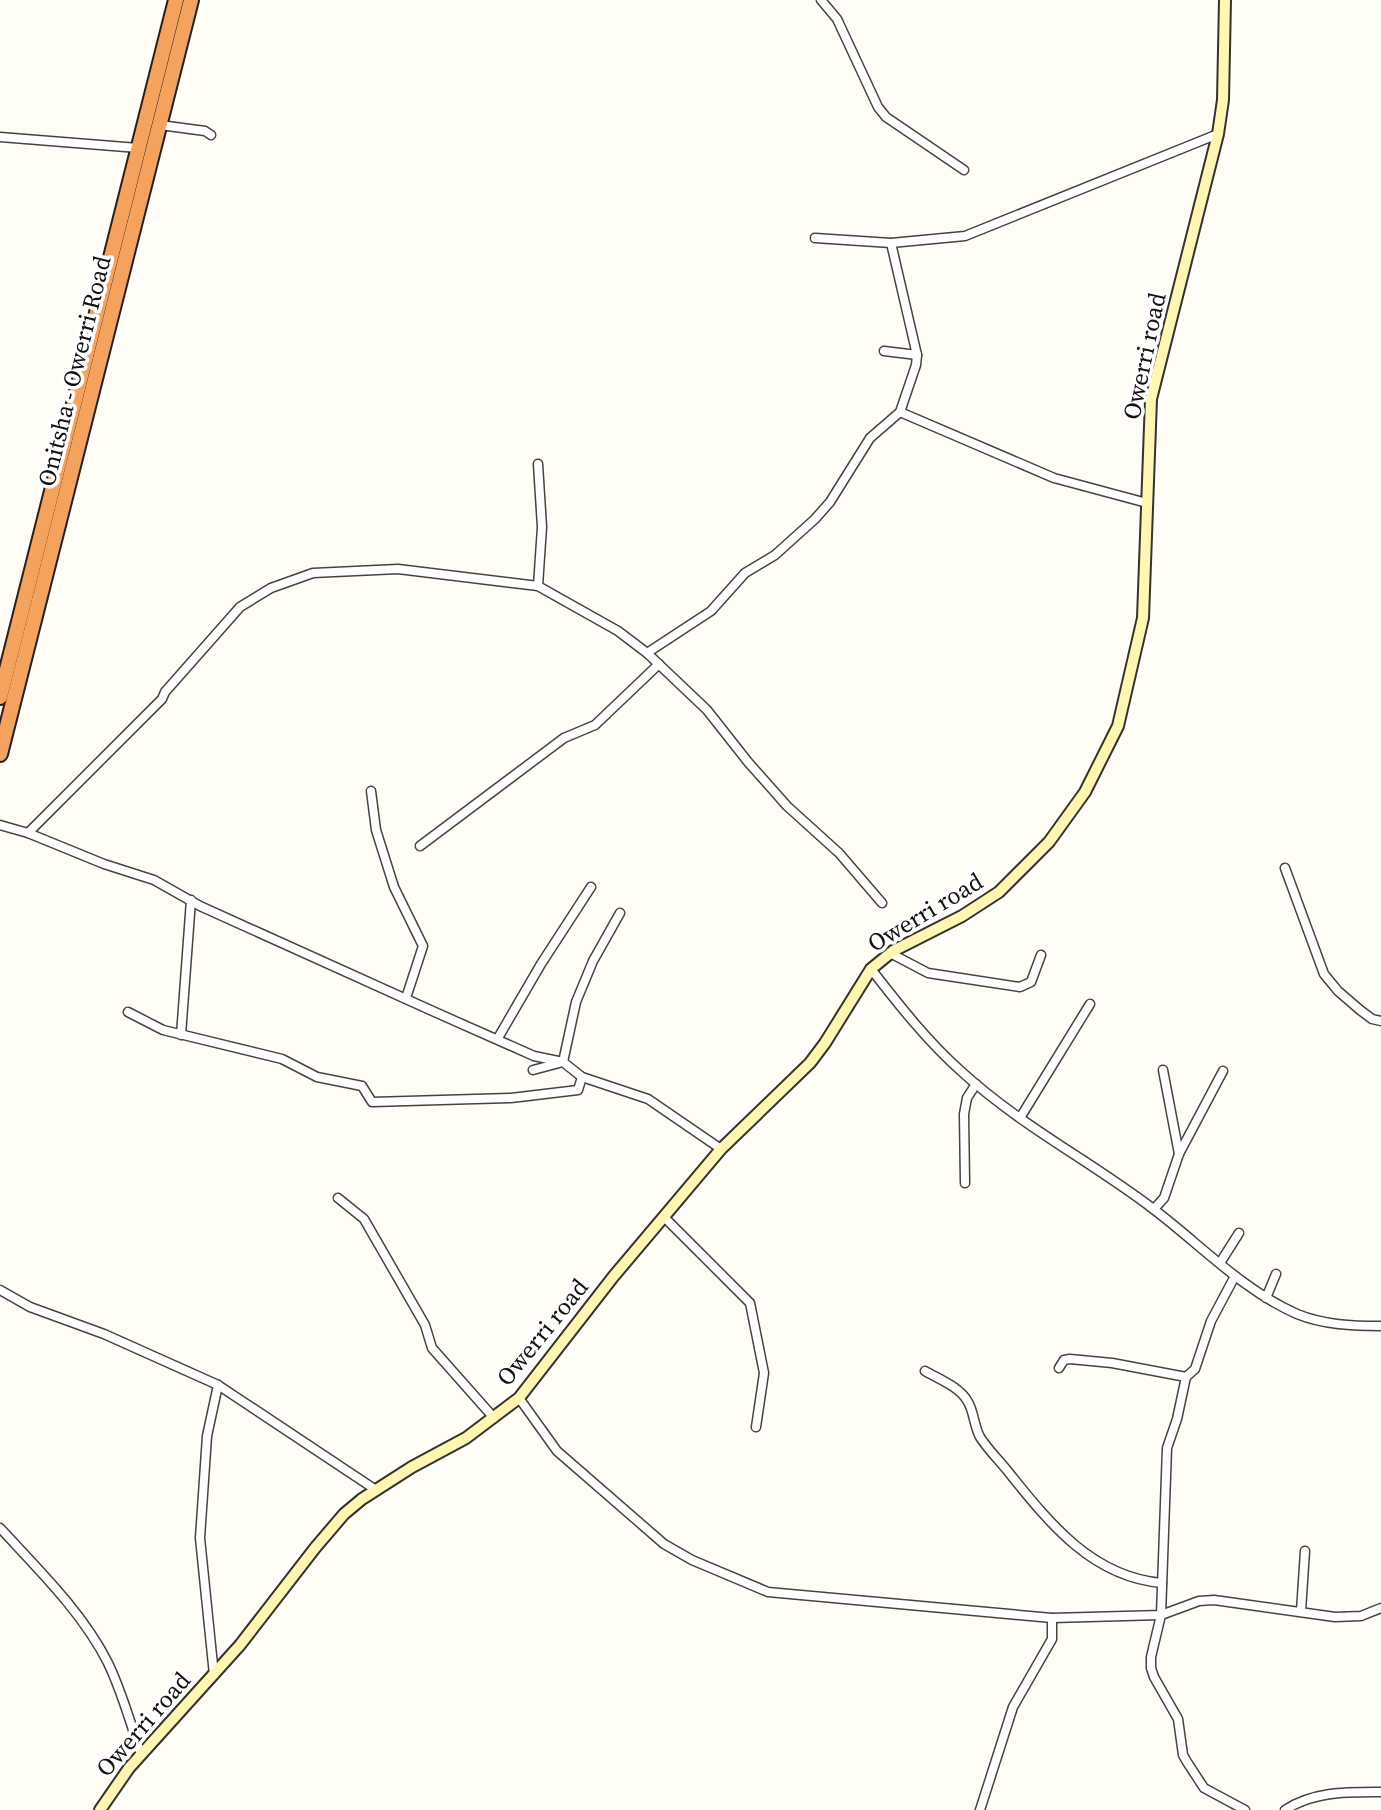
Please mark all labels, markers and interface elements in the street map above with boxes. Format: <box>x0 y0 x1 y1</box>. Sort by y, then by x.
street label: Onitsha - Owerri Road <box>29 252 119 490</box>
street label: Owerri road <box>1114 289 1174 423</box>
street label: Owerri road <box>861 864 989 959</box>
street label: Owerri road <box>489 1271 596 1393</box>
street label: Owerri road <box>88 1664 198 1784</box>

